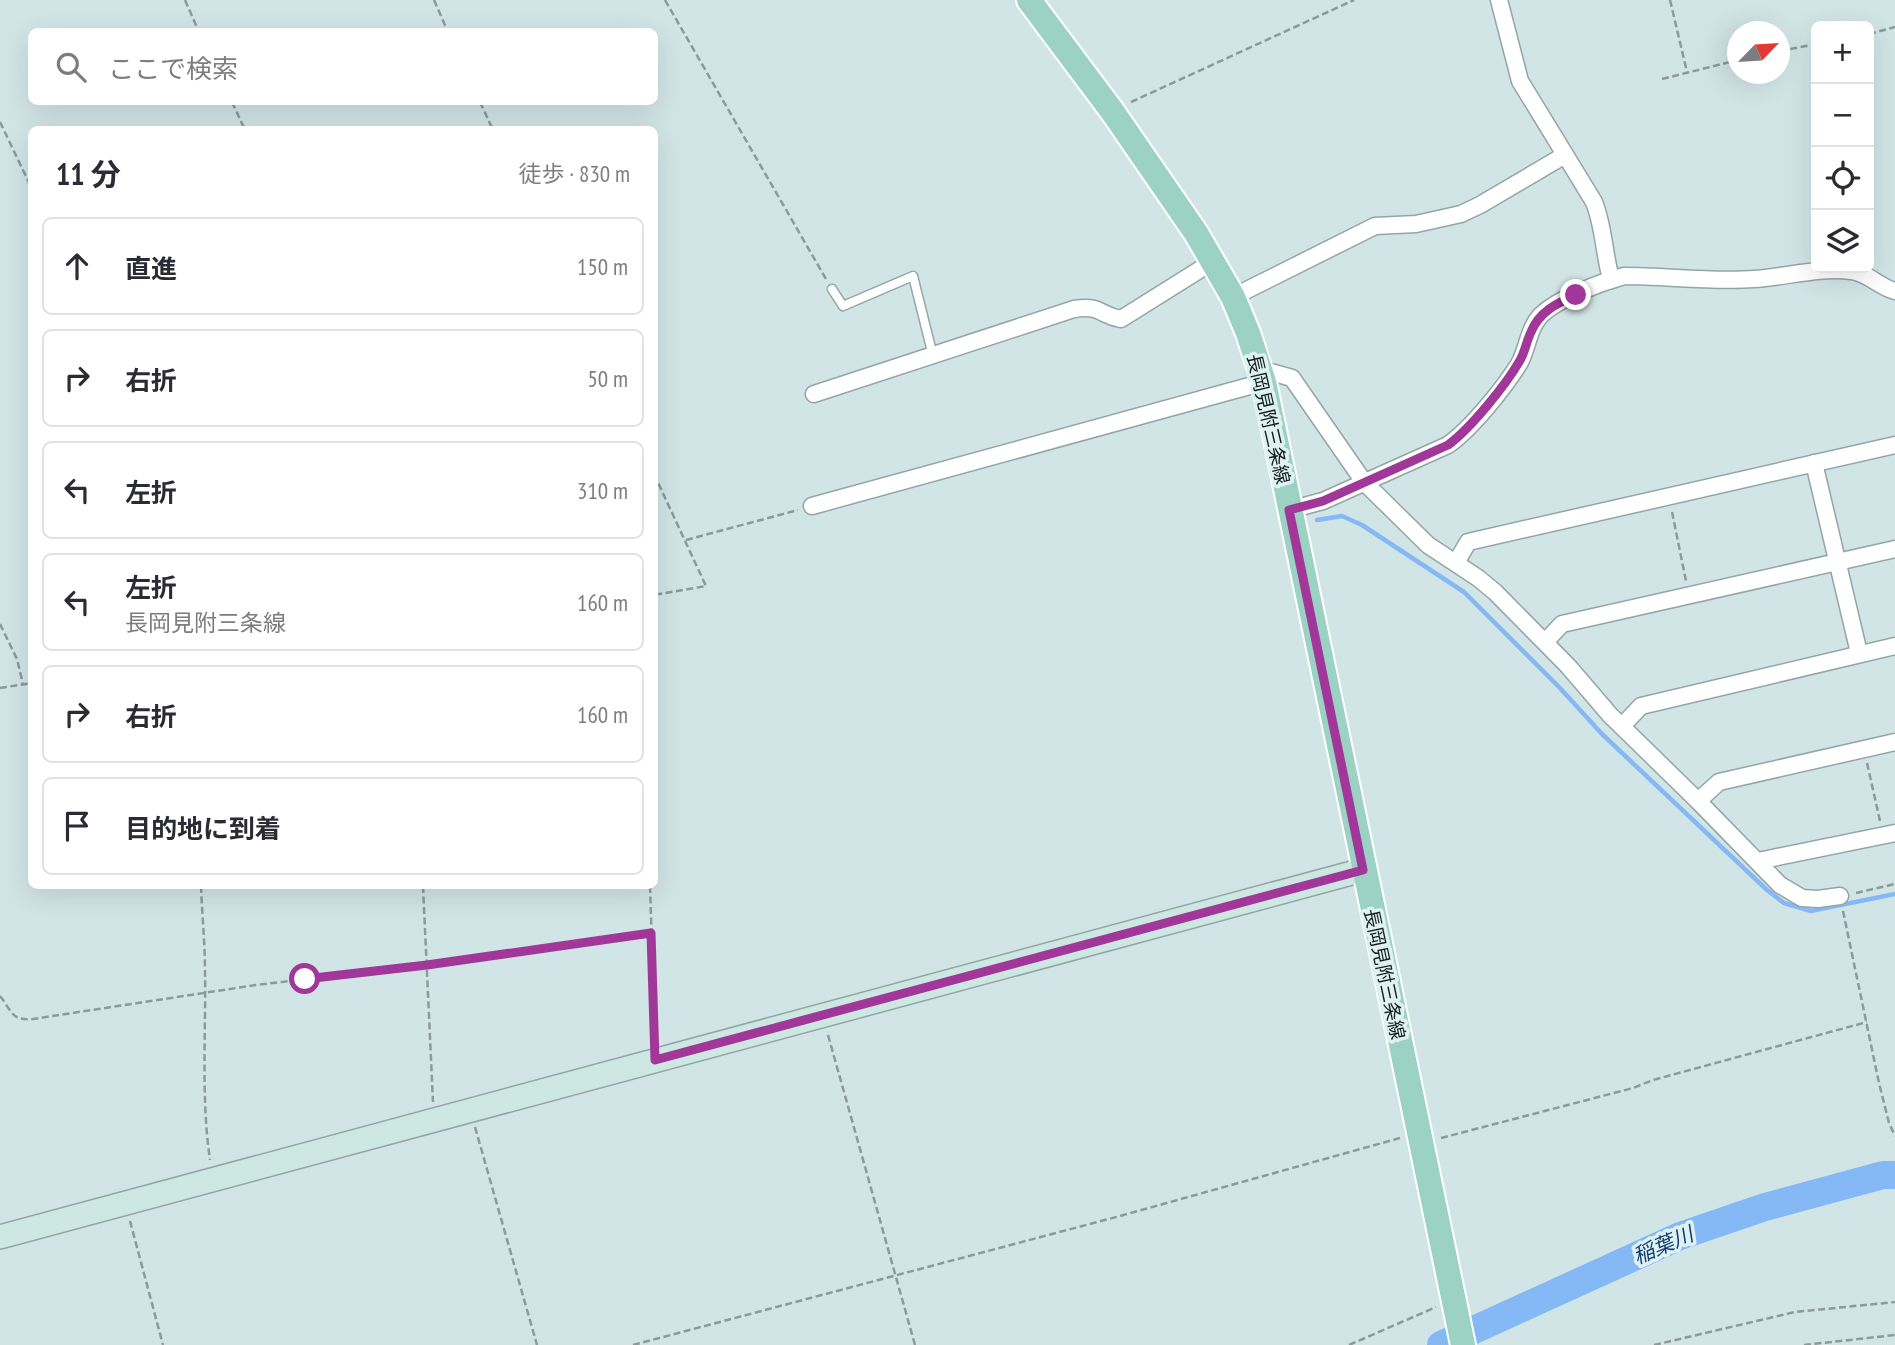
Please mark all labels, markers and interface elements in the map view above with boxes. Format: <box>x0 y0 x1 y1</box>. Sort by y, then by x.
north arrow <box>1727 21 1790 84</box>
map controls <box>1811 21 1874 273</box>
button: + <box>1811 21 1874 84</box>
search box <box>28 28 658 105</box>
icon: search <box>52 48 90 86</box>
text: ここで検索 <box>108 52 238 85</box>
button: − <box>1811 84 1874 147</box>
button: locate <box>1811 147 1874 210</box>
text: 11 分 <box>56 154 121 193</box>
text: 徒歩 · 830 m <box>518 159 630 188</box>
button: layers <box>1811 210 1874 273</box>
icon: ahead <box>58 247 96 285</box>
text: 直進 <box>125 252 177 285</box>
text: 150 m <box>577 252 628 281</box>
route end <box>1560 279 1591 310</box>
street label: 長岡見附三条線 <box>1242 351 1296 487</box>
icon: right <box>58 359 96 397</box>
text: 右折 <box>125 364 177 397</box>
text: 50 m <box>587 364 628 393</box>
icon: left <box>58 471 96 509</box>
text: 左折 <box>125 476 177 509</box>
text: 310 m <box>577 476 628 505</box>
text: 左折 <box>125 571 177 604</box>
icon: left <box>58 583 96 621</box>
text: 160 m <box>577 588 628 617</box>
text: 長岡見附三条線 <box>125 608 286 637</box>
icon: right <box>58 695 96 733</box>
text: 右折 <box>125 700 177 733</box>
text: 160 m <box>577 700 628 729</box>
icon: arrive <box>58 807 96 845</box>
text: 目的地に到着 <box>125 812 281 845</box>
street label: 長岡見附三条線 <box>1359 906 1411 1042</box>
route start <box>289 963 320 994</box>
water label: 稲葉川 <box>1629 1219 1699 1270</box>

